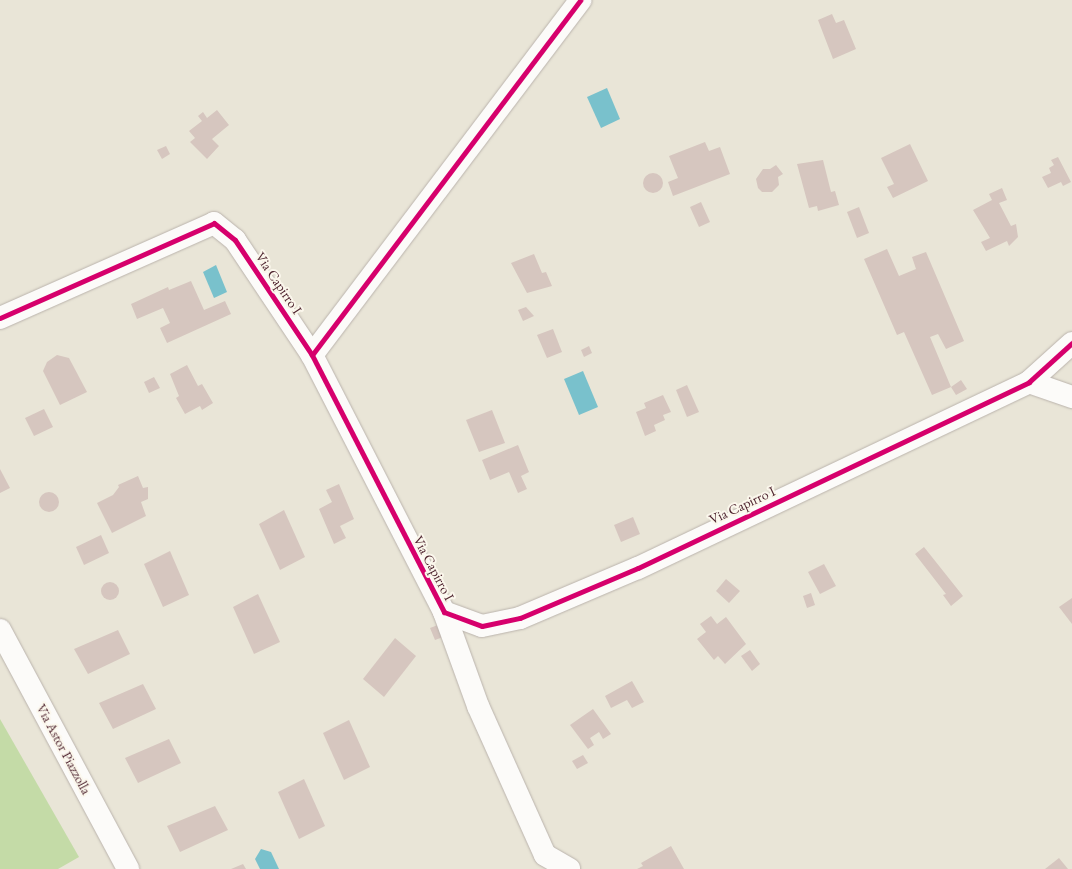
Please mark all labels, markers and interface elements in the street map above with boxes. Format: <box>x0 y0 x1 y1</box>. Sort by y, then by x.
street label: Via Capirro I <box>252 249 306 317</box>
street label: Via Capirro I <box>706 482 778 528</box>
street label: Via Capirro I <box>410 533 458 603</box>
street label: Via Astor Piazzolla <box>33 701 95 797</box>

